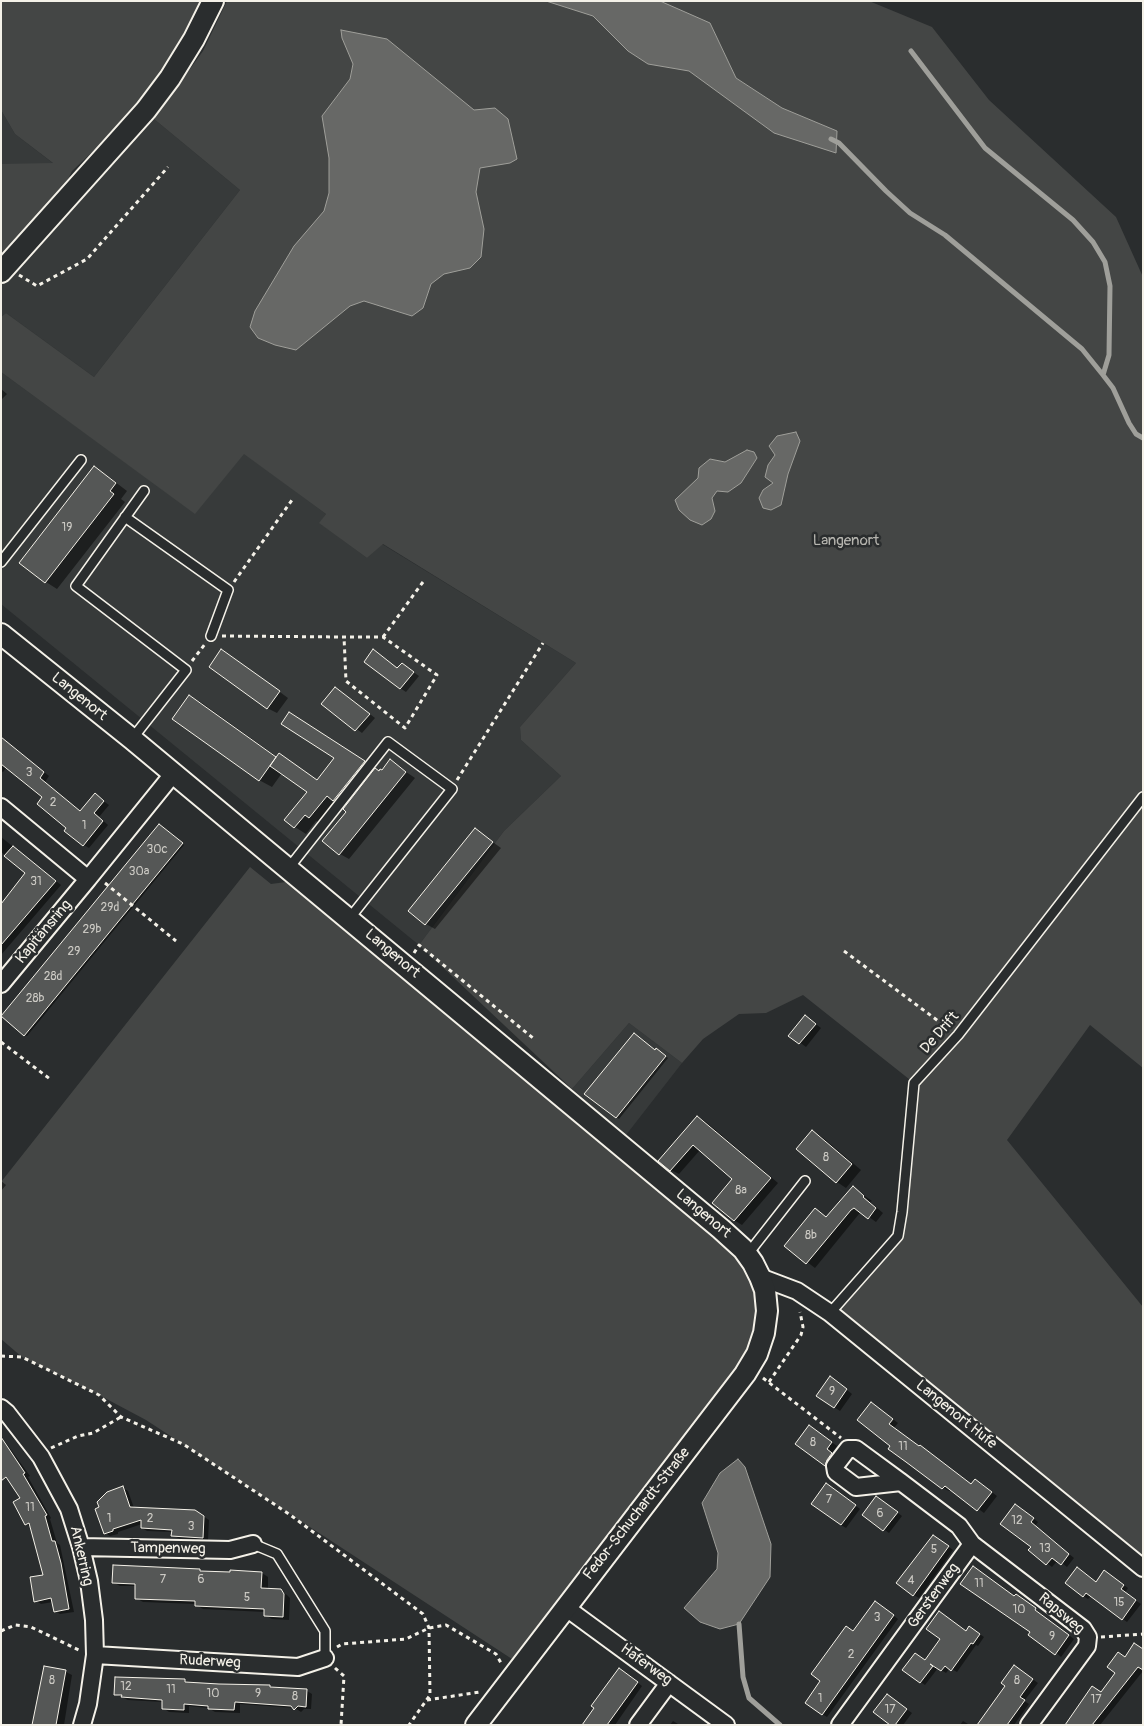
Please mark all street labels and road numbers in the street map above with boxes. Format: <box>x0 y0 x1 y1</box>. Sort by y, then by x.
street label: Langenort <box>48 669 110 725</box>
street label: Kapitänsring <box>12 896 76 968</box>
street label: Langenort <box>361 926 423 982</box>
street label: De Drift <box>917 1008 963 1058</box>
street label: Langenort <box>672 1186 734 1242</box>
street label: Langenort Hufe <box>912 1377 1000 1453</box>
street label: Fedor-Schuchardt-Straße <box>580 1444 694 1584</box>
street label: Ankerring <box>65 1524 97 1588</box>
street label: Tampenweg <box>130 1539 206 1559</box>
street label: Gerstenweg <box>904 1560 964 1632</box>
street label: Rapsweg <box>1034 1590 1088 1638</box>
street label: Haferweg <box>617 1640 675 1690</box>
street label: Ruderweg <box>179 1651 241 1673</box>

